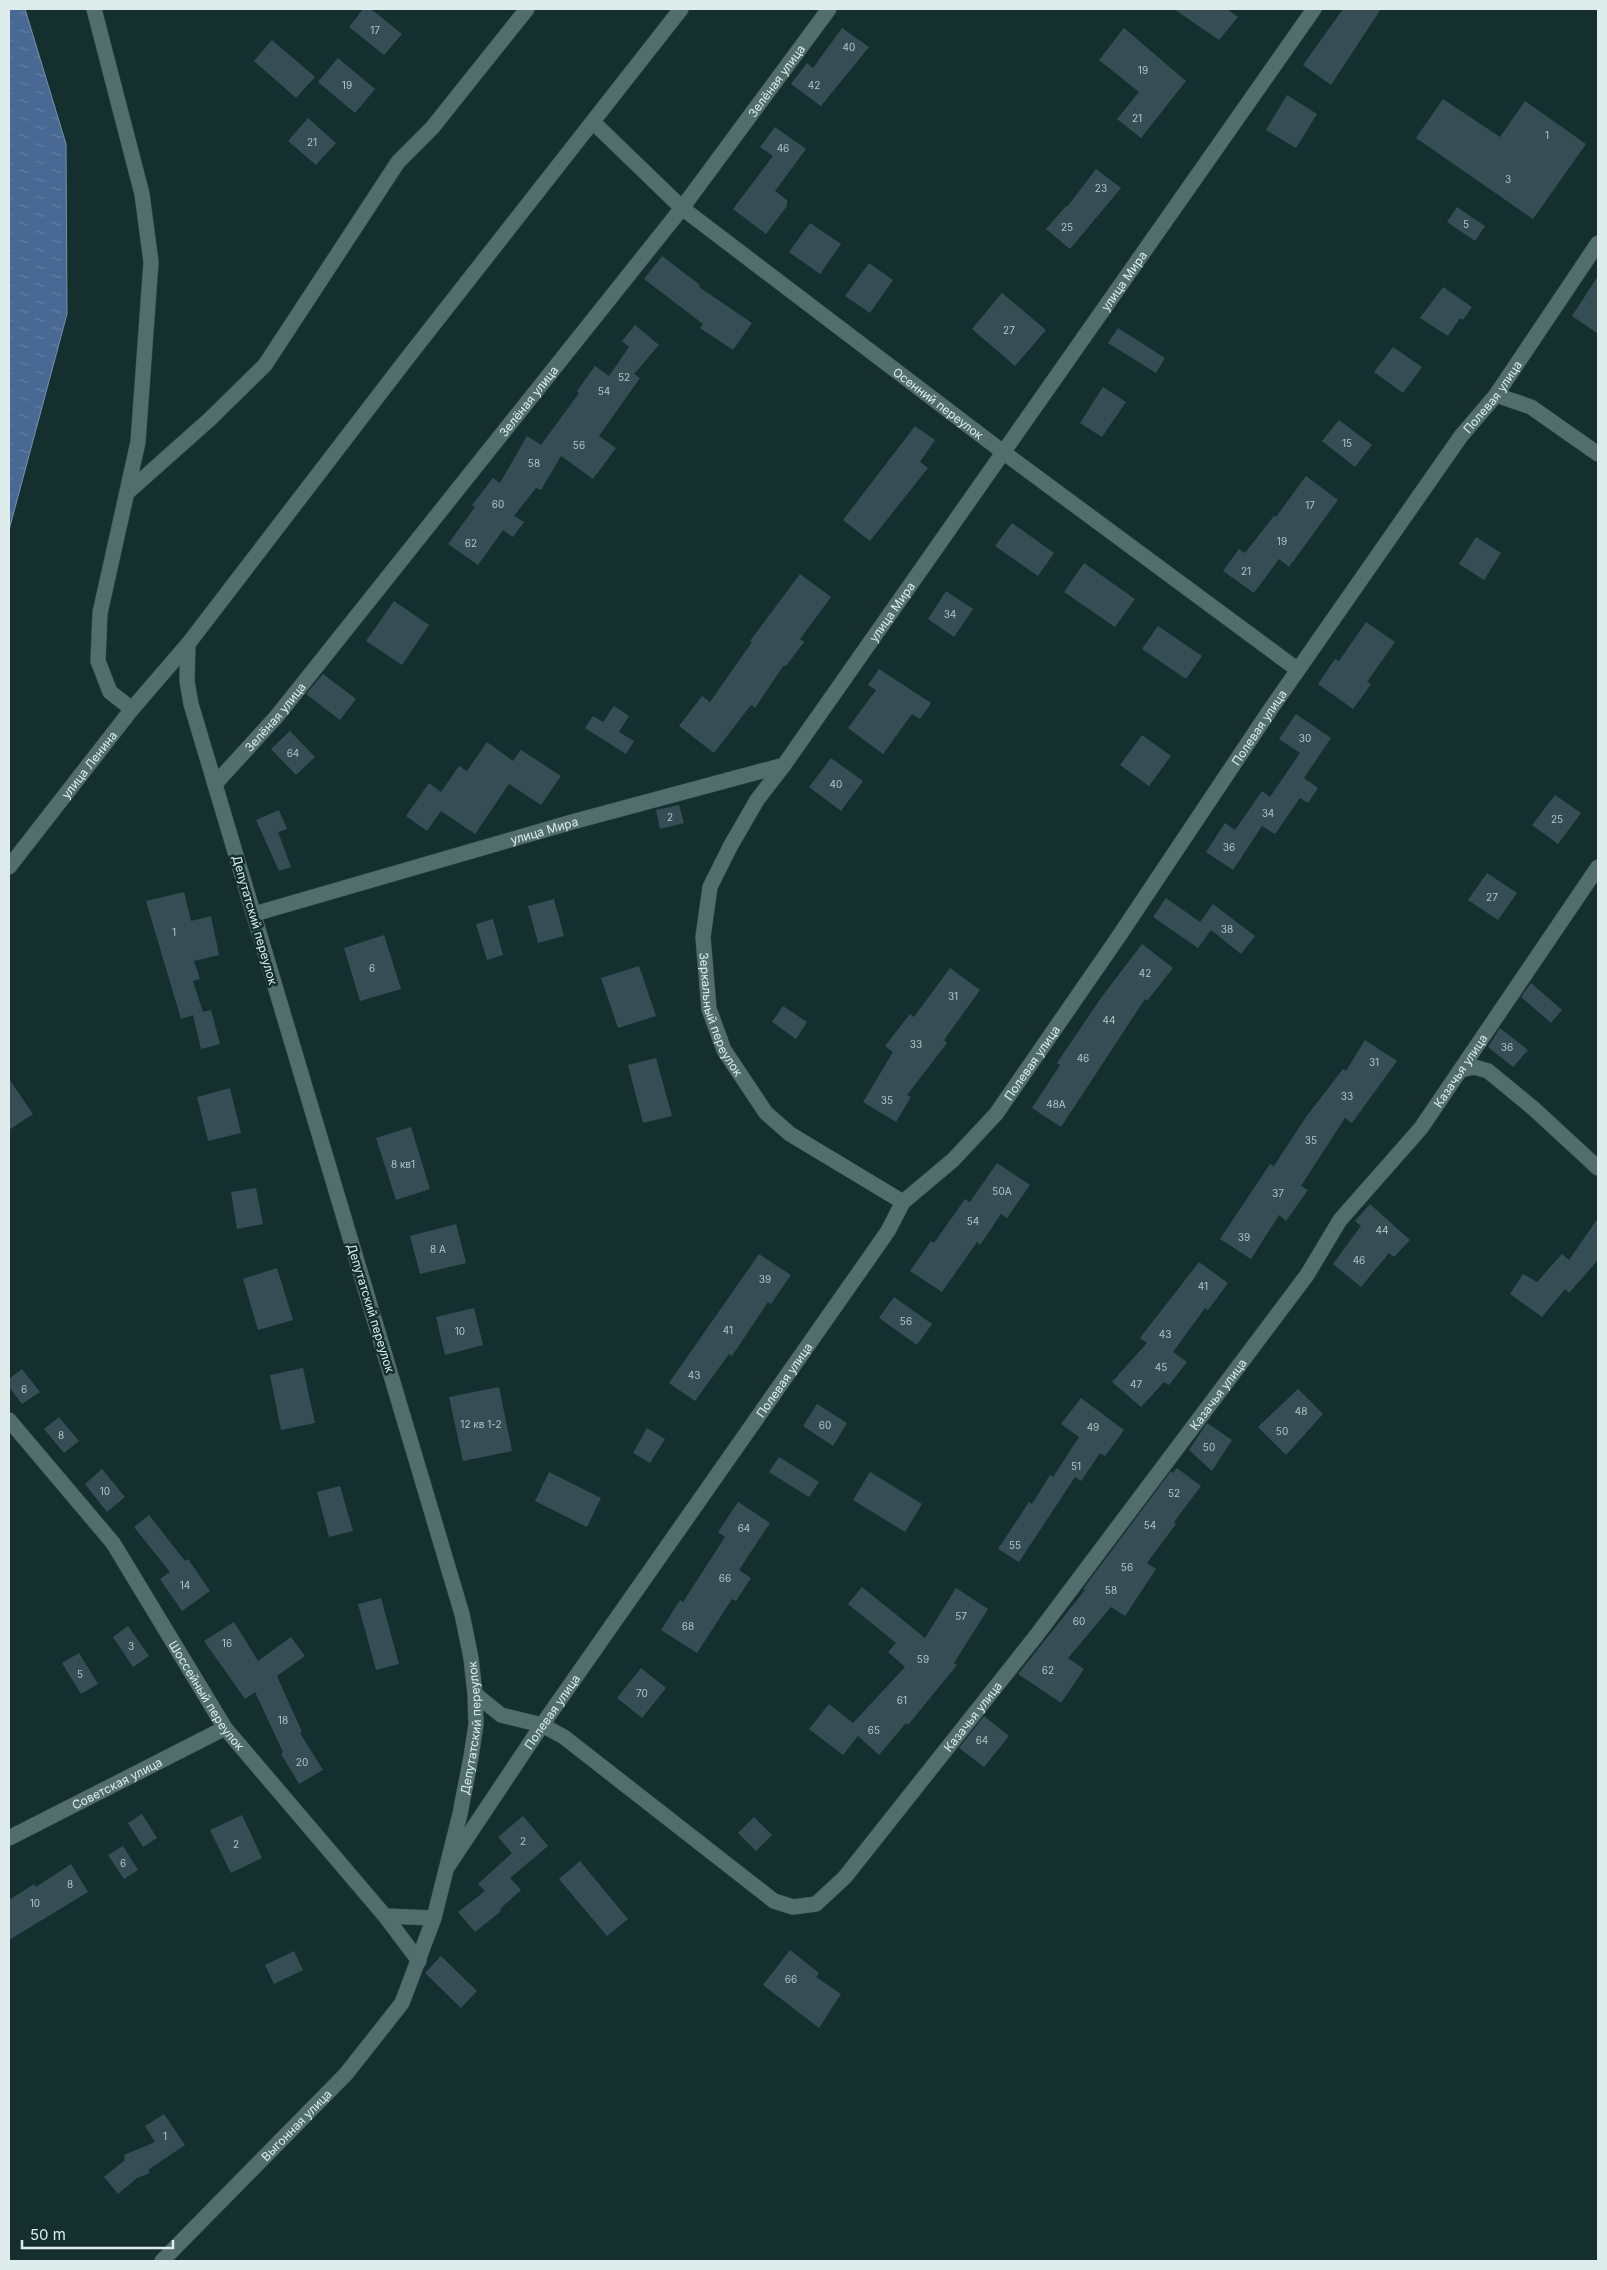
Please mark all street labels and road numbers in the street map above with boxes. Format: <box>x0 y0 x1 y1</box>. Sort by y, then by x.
street label: Зелёная улица <box>744 41 808 120</box>
street label: улица Мира <box>1097 248 1150 314</box>
street label: Полевая улица <box>1459 357 1525 436</box>
street label: Зелёная улица <box>495 362 561 439</box>
street label: Осенний переулок <box>890 364 987 443</box>
street label: улица Мира <box>865 579 918 644</box>
street label: Зелёная улица <box>241 679 309 754</box>
street label: Полевая улица <box>1228 687 1289 768</box>
street label: улица Ленина <box>58 728 120 801</box>
street label: улица Мира <box>509 813 580 847</box>
street label: Депутатский переулок <box>229 853 281 987</box>
street label: Зеркальный переулок <box>697 952 747 1079</box>
street label: Полевая улица <box>1000 1022 1063 1103</box>
street label: Казачья улица <box>1430 1031 1490 1110</box>
street label: Депутатский переулок <box>344 1242 398 1375</box>
street label: Полевая улица <box>753 1339 815 1420</box>
street label: Казачья улица <box>1186 1355 1249 1433</box>
street label: Шоссейный переулок <box>166 1637 248 1754</box>
street label: Депутатский переулок <box>456 1660 484 1796</box>
street label: Полевая улица <box>521 1671 583 1752</box>
street label: Казачья улица <box>940 1678 1005 1754</box>
street label: Советская улица <box>69 1754 165 1812</box>
street label: Выгонная улица <box>258 2086 334 2164</box>

